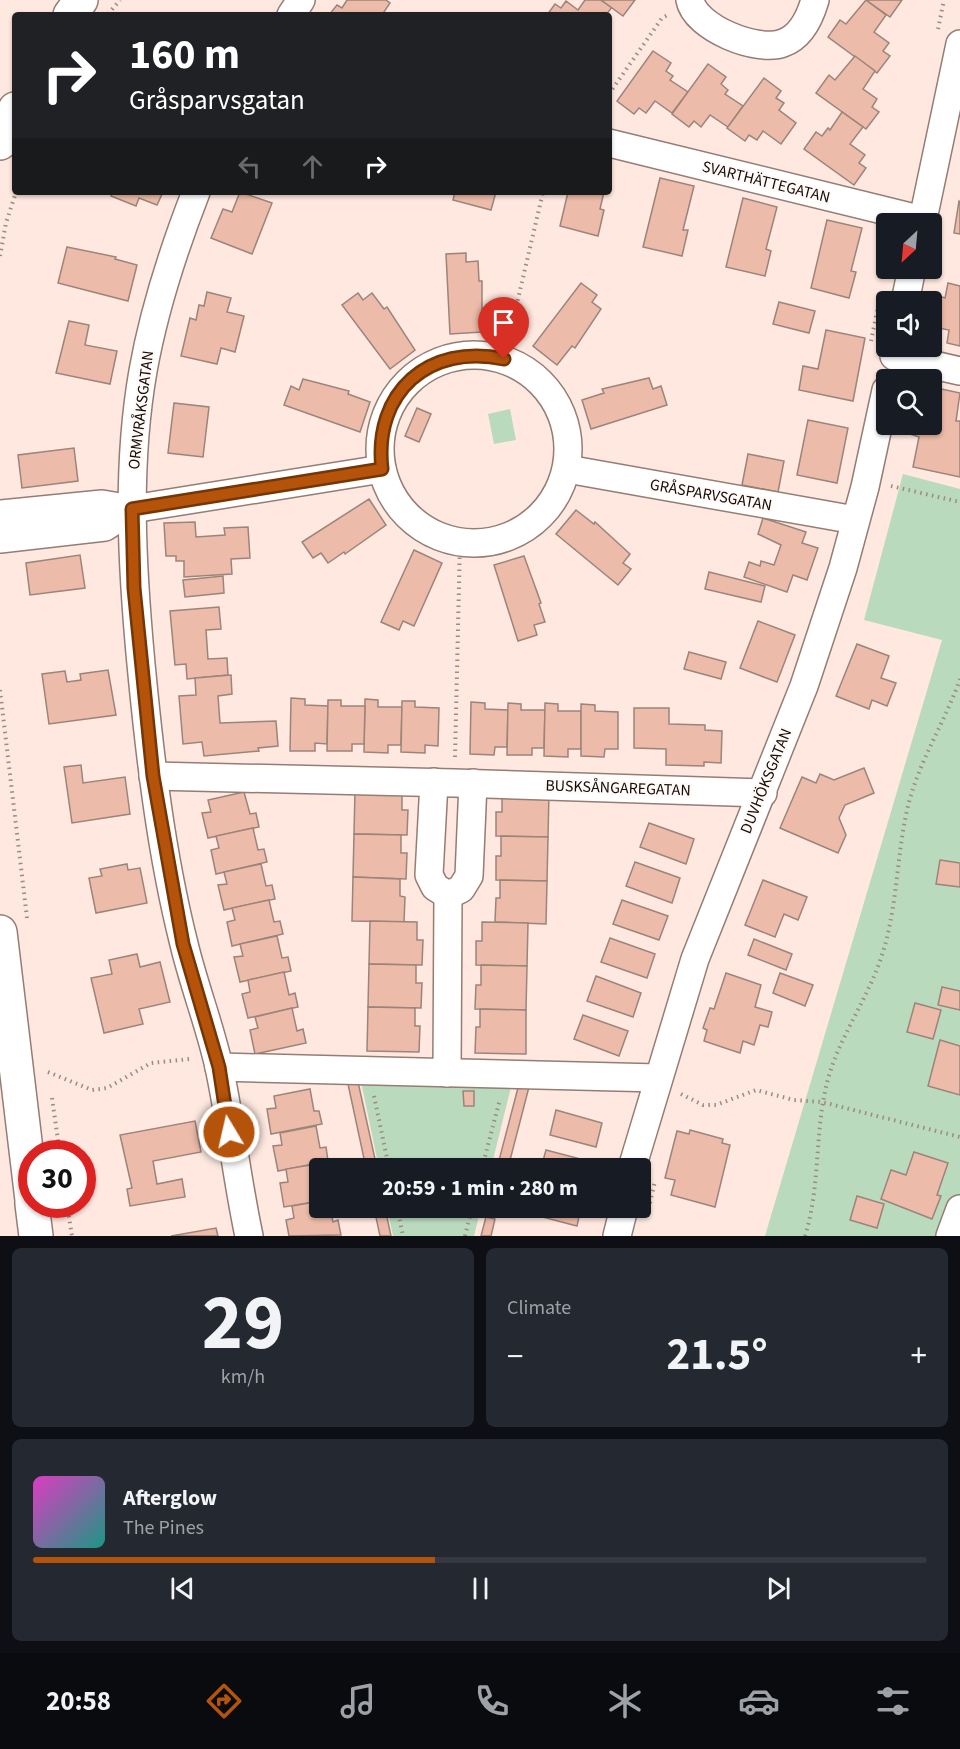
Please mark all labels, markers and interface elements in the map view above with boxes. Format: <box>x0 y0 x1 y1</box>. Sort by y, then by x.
text: 160 m <box>129 25 240 85</box>
icon: right <box>30 36 108 114</box>
text: Gråsparvsgatan <box>129 81 305 120</box>
icon: left <box>233 150 266 183</box>
icon: ahead <box>296 150 329 183</box>
icon: right <box>359 150 392 183</box>
street label: SVARTHÄTTEGATAN <box>700 155 832 209</box>
north arrow <box>876 213 942 279</box>
map controls <box>876 213 942 435</box>
button: sound <box>876 291 942 357</box>
pin <box>478 297 529 359</box>
icon: arrive <box>487 306 520 339</box>
street label: ORMVRÅKSGATAN <box>123 349 159 471</box>
button: search <box>876 369 942 435</box>
street label: GRÅSPARVSGATAN <box>648 473 774 517</box>
street label: DUVHÖKSGATAN <box>735 725 797 837</box>
street label: BUSKSÅNGAREGATAN <box>545 774 691 802</box>
position arrow <box>197 1100 261 1164</box>
speed limit sign: 30 <box>18 1140 96 1218</box>
text: 20:59 · 1 min · 280 m <box>382 1172 578 1204</box>
text: 29 <box>202 1268 284 1379</box>
text: Climate <box>507 1294 571 1322</box>
text: 21.5° <box>666 1323 768 1387</box>
text: − <box>507 1333 523 1380</box>
text: + <box>911 1333 927 1380</box>
text: km/h <box>221 1363 265 1391</box>
text: Afterglow <box>123 1482 217 1514</box>
text: The Pines <box>123 1514 204 1542</box>
icon: previous <box>166 1572 199 1605</box>
icon: pause <box>464 1572 497 1605</box>
icon: next <box>762 1572 795 1605</box>
icon: directions <box>203 1680 245 1722</box>
icon: music <box>337 1680 379 1722</box>
icon: phone <box>471 1680 513 1722</box>
icon: climate <box>604 1680 646 1722</box>
icon: car <box>738 1680 780 1722</box>
icon: filters <box>872 1680 914 1722</box>
text: 20:58 <box>46 1682 111 1721</box>

